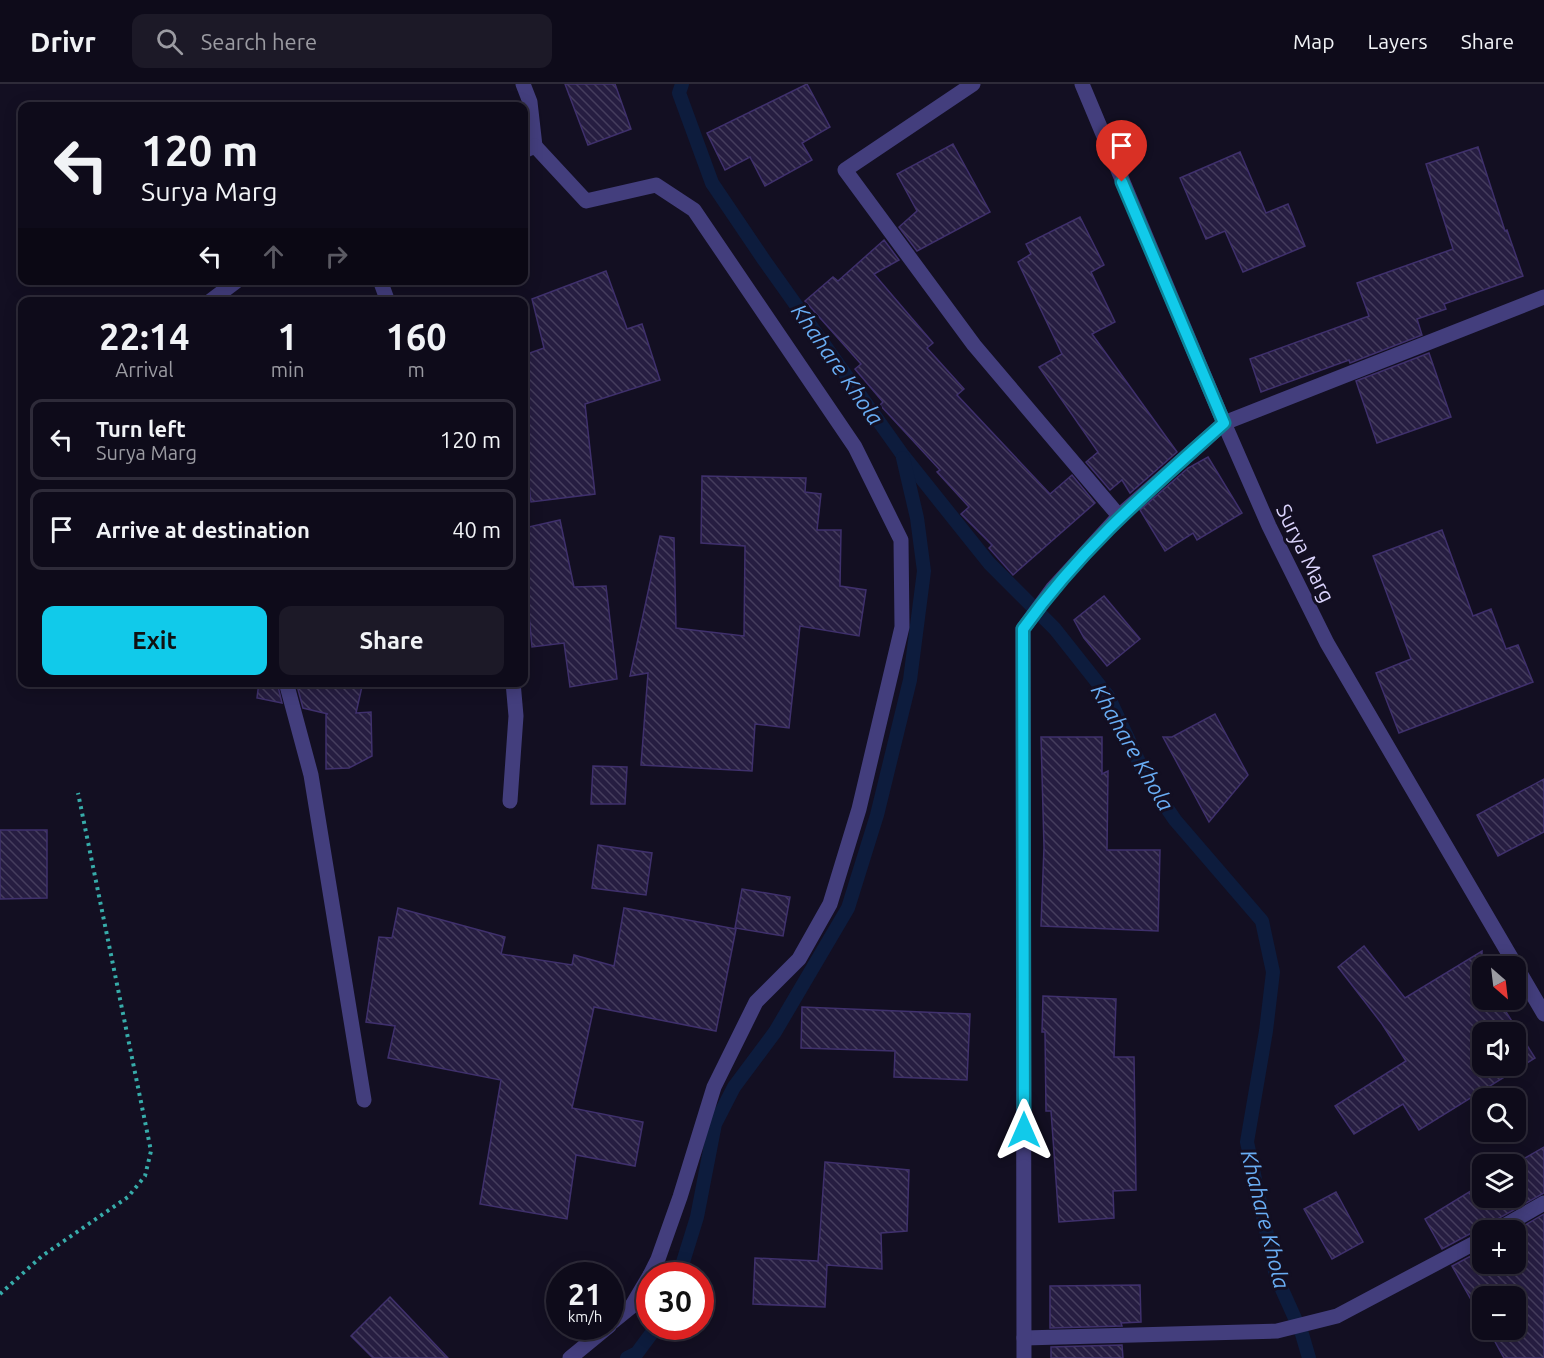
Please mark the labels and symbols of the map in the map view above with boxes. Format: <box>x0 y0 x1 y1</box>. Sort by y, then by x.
pin <box>1096 120 1147 182</box>
water label: Khahare Khola <box>787 299 889 429</box>
street label: Surya Marg <box>1272 500 1340 606</box>
water label: Khahare Khola <box>1087 679 1179 815</box>
north arrow <box>1472 956 1526 1010</box>
position arrow <box>992 1098 1056 1162</box>
water label: Khahare Khola <box>1237 1147 1295 1291</box>
speed limit sign: 30 <box>636 1262 714 1340</box>

